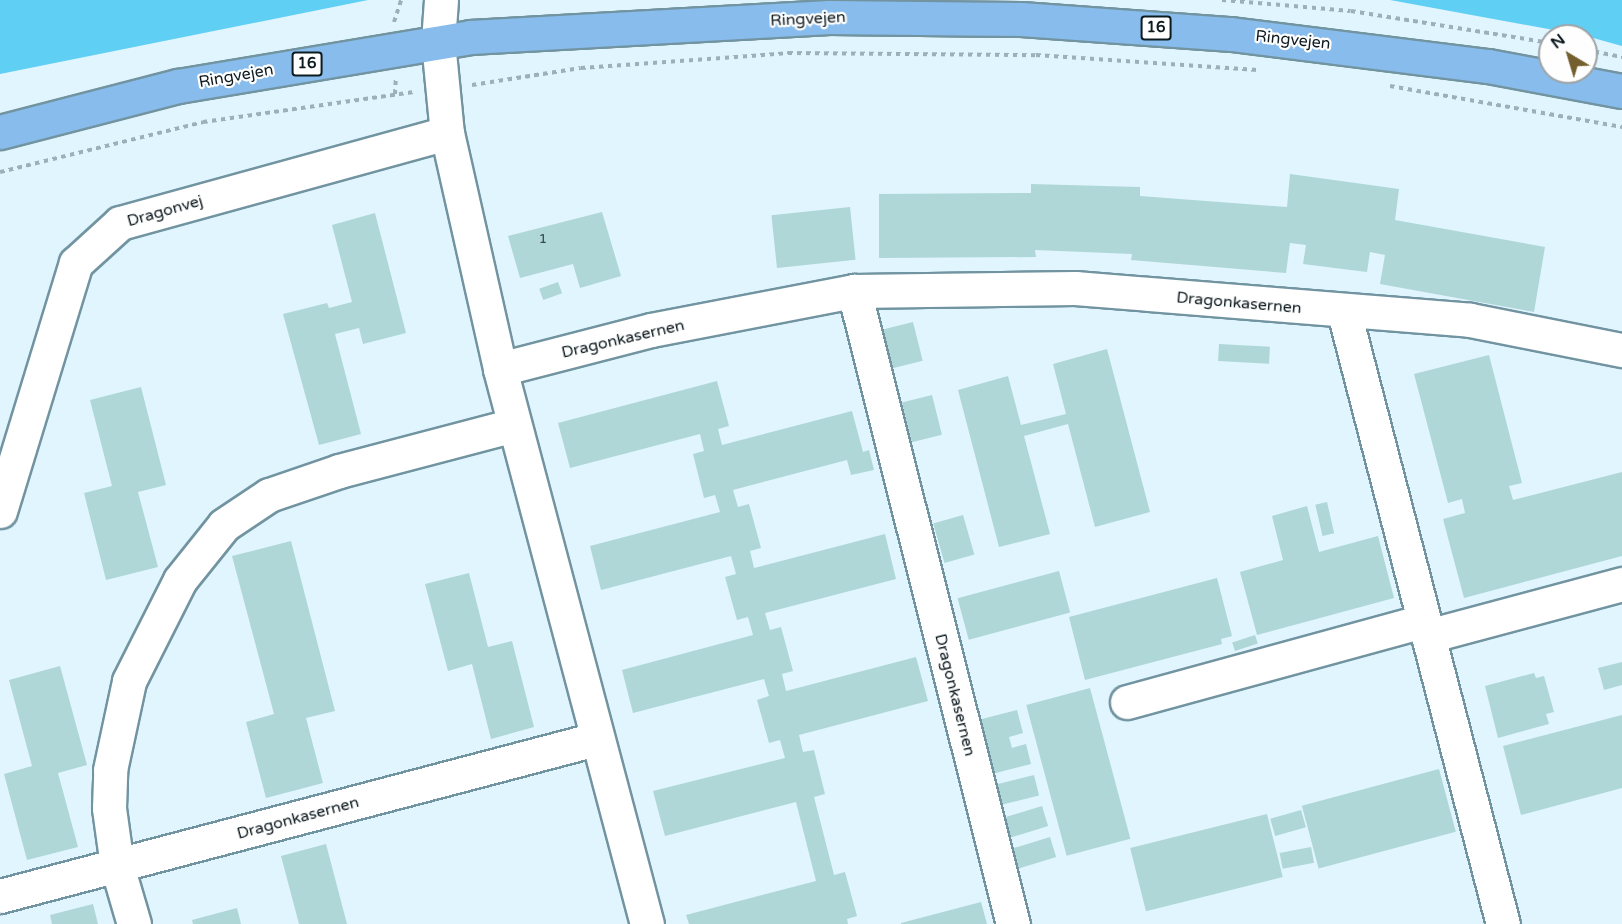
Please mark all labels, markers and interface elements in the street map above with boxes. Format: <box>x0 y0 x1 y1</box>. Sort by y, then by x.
street label: Ringvejen <box>770 7 846 31</box>
road number: 16 <box>1140 16 1172 40</box>
north arrow <box>1538 24 1598 84</box>
street label: Ringvejen <box>1254 27 1332 53</box>
text: N <box>1547 30 1569 53</box>
road number: 16 <box>290 52 324 76</box>
street label: Ringvejen <box>197 60 275 92</box>
street label: Dragonvej <box>125 191 205 231</box>
house number: 1 <box>539 231 547 247</box>
street label: Dragonkasernen <box>1176 288 1302 318</box>
street label: Dragonkasernen <box>560 316 686 362</box>
street label: Dragonkasernen <box>931 632 979 758</box>
street label: Dragonkasernen <box>235 792 361 844</box>

